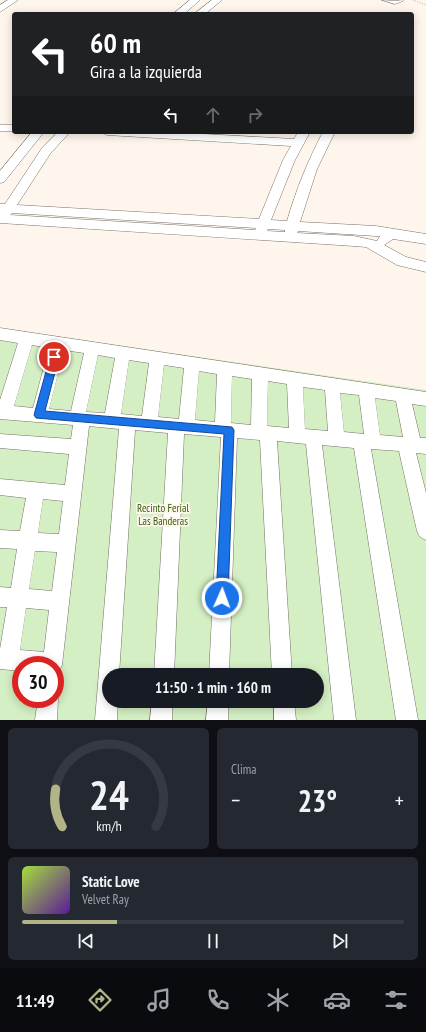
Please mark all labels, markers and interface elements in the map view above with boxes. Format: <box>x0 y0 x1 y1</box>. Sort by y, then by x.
text: 60 m <box>90 24 141 61</box>
icon: left <box>24 28 76 80</box>
text: Gira a la izquierda <box>90 60 202 83</box>
icon: left <box>160 104 182 126</box>
icon: ahead <box>202 104 224 126</box>
icon: right <box>244 104 266 126</box>
pin <box>37 340 71 374</box>
icon: arrive <box>43 346 65 368</box>
park label: Recinto Ferial Las Banderas <box>137 501 189 528</box>
position arrow <box>201 577 243 619</box>
speed limit sign: 30 <box>12 656 64 708</box>
text: 11:50 · 1 min · 160 m <box>155 678 271 697</box>
text: Clima <box>231 761 256 778</box>
text: 24 <box>89 767 128 820</box>
text: 23° <box>298 781 337 820</box>
text: − <box>231 786 240 814</box>
text: + <box>395 786 404 814</box>
text: km/h <box>96 815 121 834</box>
text: Static Love <box>82 872 140 891</box>
text: Velvet Ray <box>82 891 129 908</box>
icon: previous <box>75 930 97 952</box>
icon: pause <box>202 930 224 952</box>
icon: next <box>329 930 351 952</box>
icon: directions <box>86 986 114 1014</box>
icon: music <box>145 986 173 1014</box>
icon: phone <box>204 986 232 1014</box>
icon: climate <box>264 986 292 1014</box>
icon: car <box>323 986 351 1014</box>
icon: filters <box>382 986 410 1014</box>
text: 11:49 <box>16 989 55 1012</box>

